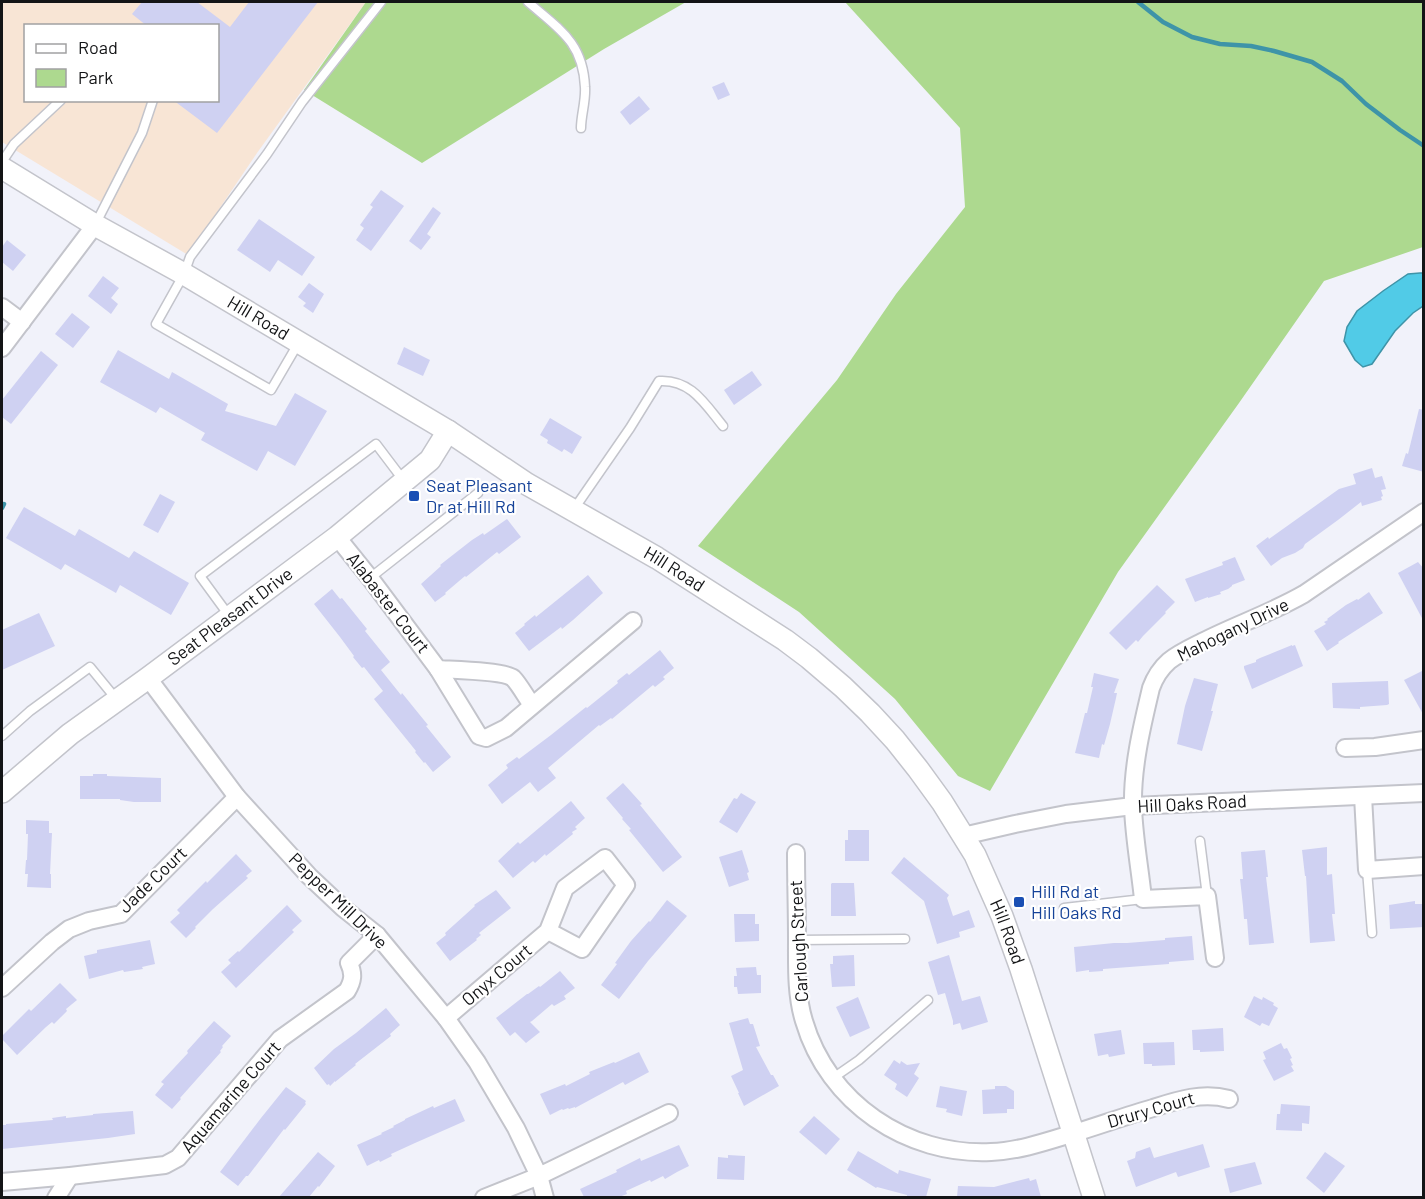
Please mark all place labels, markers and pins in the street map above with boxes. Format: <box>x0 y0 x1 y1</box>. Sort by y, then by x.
place label: Seat Pleasant Dr at Hill Rd <box>426 474 533 517</box>
marker: Seat Pleasant Dr at Hill Rd <box>407 489 421 503</box>
place label: Hill Rd at Hill Oaks Rd <box>1031 880 1122 923</box>
marker: Hill Rd at Hill Oaks Rd <box>1012 895 1026 909</box>

